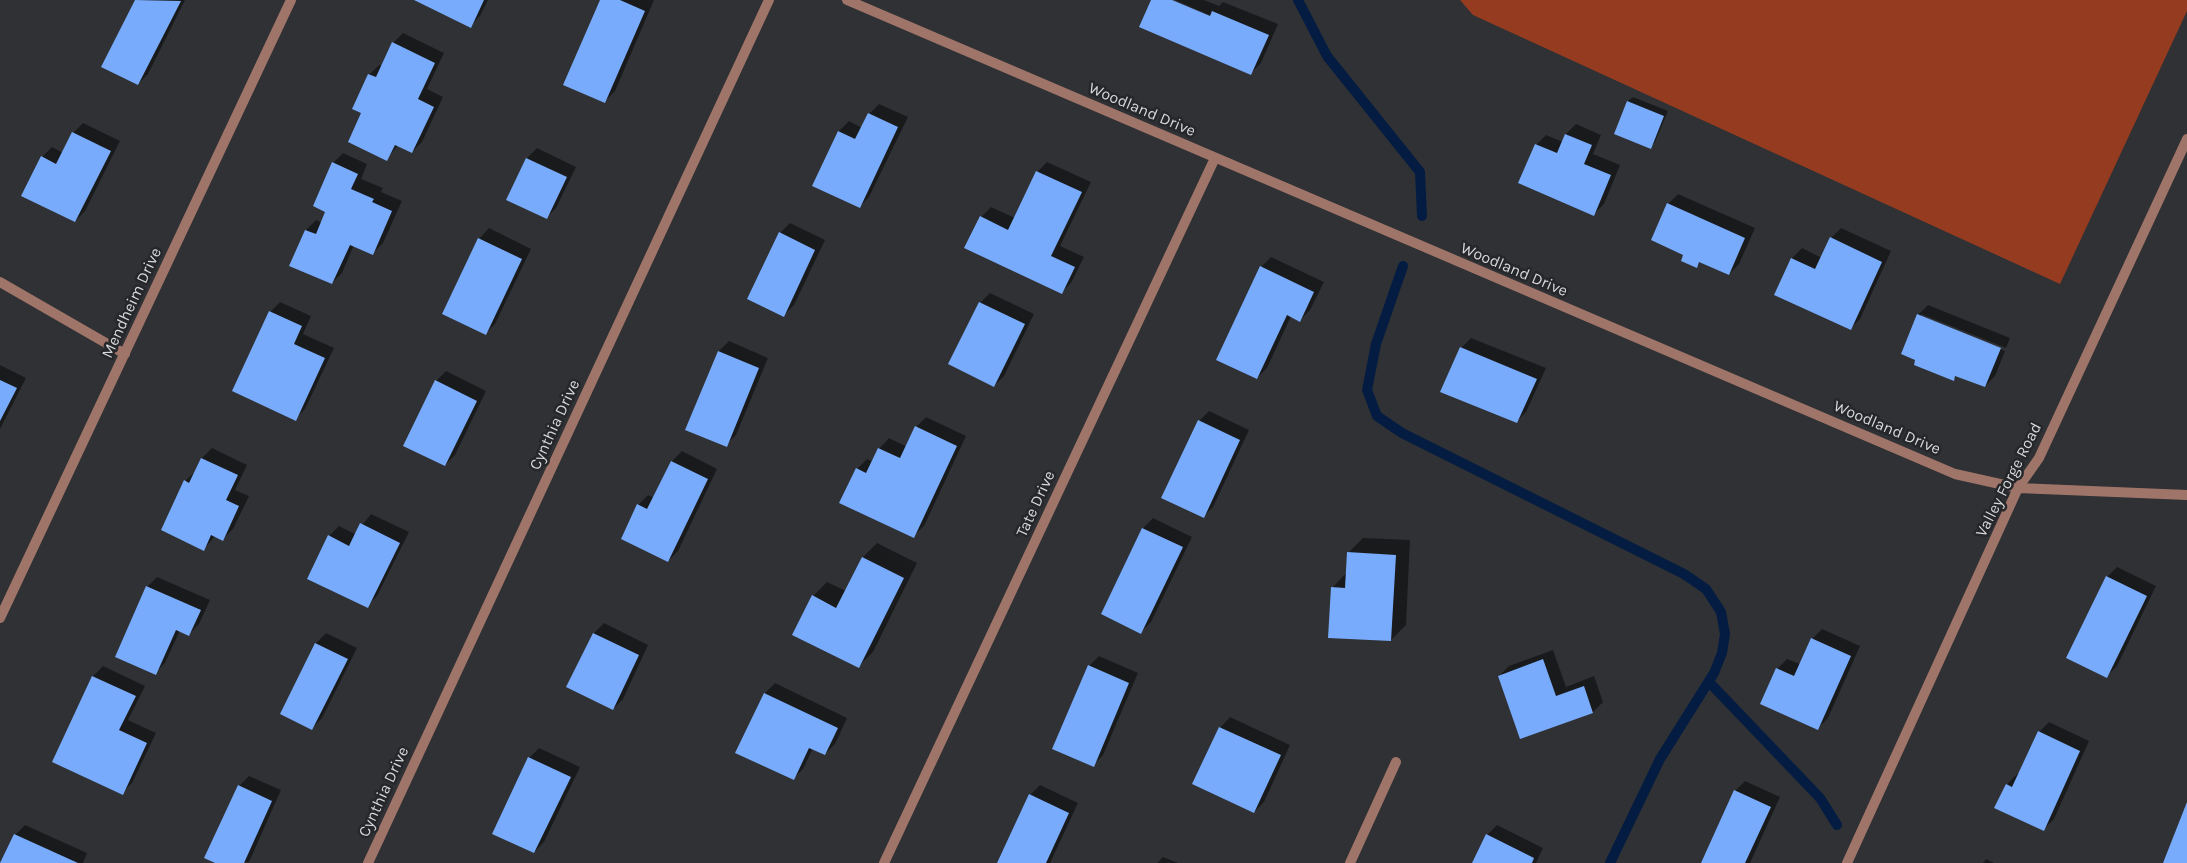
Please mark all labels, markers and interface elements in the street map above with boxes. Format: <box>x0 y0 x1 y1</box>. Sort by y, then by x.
street label: Woodland Drive <box>1086 79 1198 141</box>
street label: Woodland Drive <box>1458 239 1570 301</box>
street label: Mendheim Drive <box>98 245 166 361</box>
street label: Cynthia Drive <box>526 377 584 473</box>
street label: Woodland Drive <box>1831 397 1943 459</box>
street label: Valley Forge Road <box>1972 420 2046 540</box>
street label: Tate Drive <box>1012 468 1060 540</box>
street label: Cynthia Drive <box>355 744 413 840</box>

